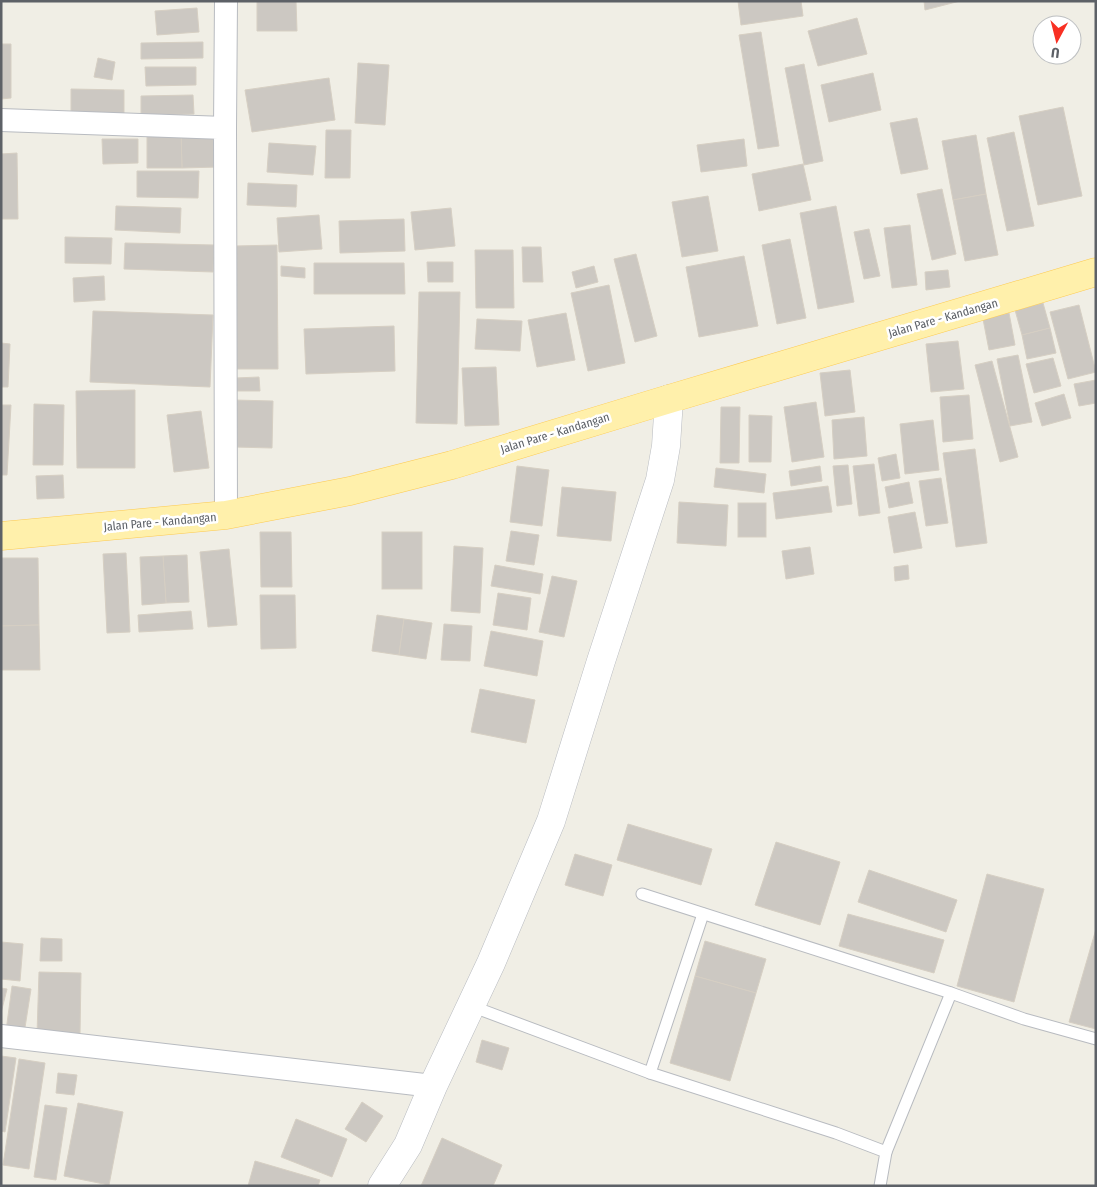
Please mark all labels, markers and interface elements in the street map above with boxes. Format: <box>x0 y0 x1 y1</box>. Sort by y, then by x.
north arrow <box>1032 15 1082 65</box>
text: U <box>1050 43 1061 61</box>
street label: Jalan Pare - Kandangan <box>887 296 999 340</box>
street label: Jalan Pare - Kandangan <box>499 410 611 456</box>
street label: Jalan Pare - Kandangan <box>103 510 217 534</box>

